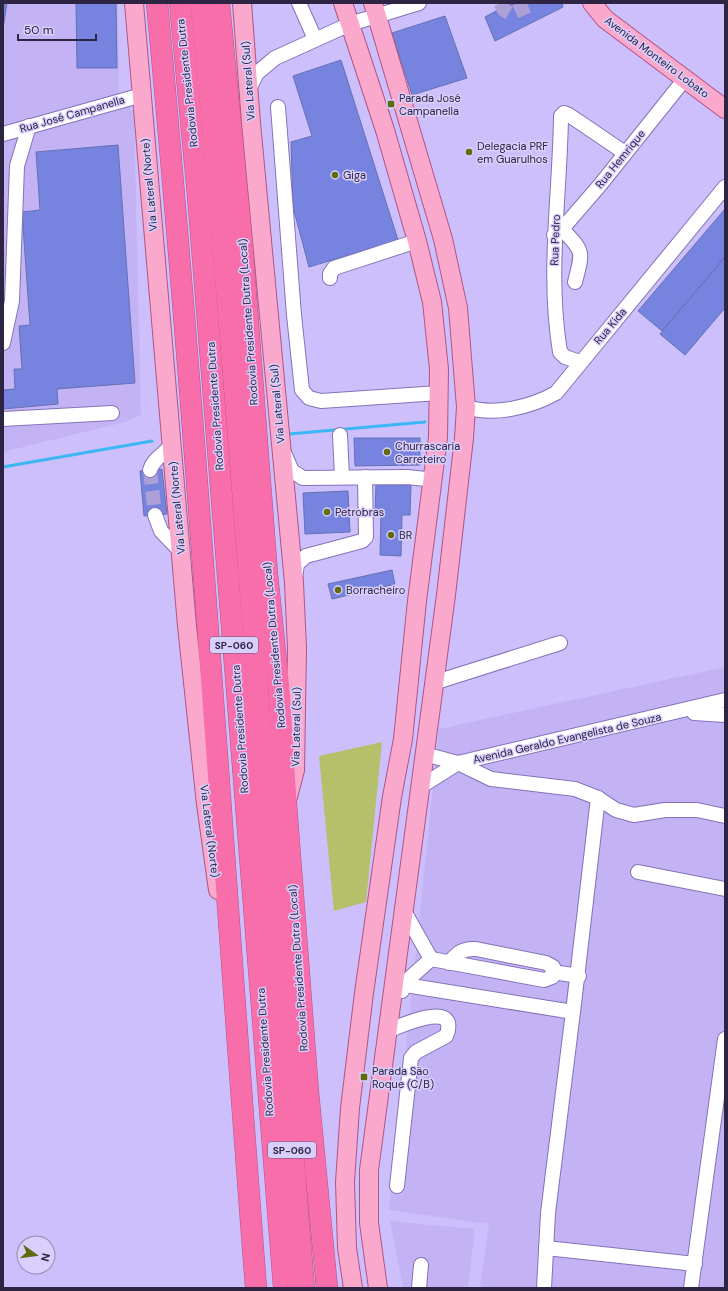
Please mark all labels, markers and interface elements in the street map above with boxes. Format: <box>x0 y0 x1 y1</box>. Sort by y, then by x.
street label: Avenida Monteiro Lobato <box>602 13 712 101</box>
scale bar <box>18 16 96 42</box>
street label: Rodovia Presidente Dutra <box>173 18 201 148</box>
text: 50 m <box>24 22 53 38</box>
street label: Via Lateral (Sul) <box>238 41 258 121</box>
place label: Parada José Campanella <box>399 91 461 118</box>
street label: Rua José Campanella <box>18 92 126 136</box>
marker: Parada José Campanella <box>386 99 396 109</box>
street label: Rua Hemrique <box>592 127 648 191</box>
street label: Via Lateral (Norte) <box>138 138 160 232</box>
place label: Delegacia PRF em Guarulhos <box>477 139 548 166</box>
marker: Delegacia PRF em Guarulhos <box>464 147 474 157</box>
place label: Giga <box>343 168 366 182</box>
marker: Giga <box>330 170 340 180</box>
street label: Rua Pedro <box>547 214 563 266</box>
street label: Rodovia Presidente Dutra (Local) <box>235 238 261 406</box>
street label: Rua Kida <box>591 305 629 347</box>
street label: Rodovia Presidente Dutra <box>204 341 226 471</box>
street label: Via Lateral (Sul) <box>267 364 287 444</box>
place label: Churrascaria Carreteiro <box>395 439 460 466</box>
marker: Churrascaria Carreteiro <box>382 447 392 457</box>
street label: Via Lateral (Norte) <box>166 461 188 555</box>
place label: Petrobras <box>335 505 384 519</box>
marker: Petrobras <box>322 507 332 517</box>
place label: BR <box>399 528 412 542</box>
marker: BR <box>386 530 396 540</box>
street label: Rodovia Presidente Dutra (Local) <box>260 561 288 729</box>
place label: Borracheiro <box>346 583 405 597</box>
marker: Borracheiro <box>333 585 343 595</box>
road number: SP-060 <box>210 637 258 653</box>
street label: Rodovia Presidente Dutra <box>229 664 251 794</box>
street label: Via Lateral (Sul) <box>288 687 304 767</box>
street label: Avenida Geraldo Evangelista de Souza <box>471 709 663 767</box>
street label: Via Lateral (Norte) <box>197 784 223 878</box>
street label: Rodovia Presidente Dutra (Local) <box>285 884 311 1052</box>
street label: Rodovia Presidente Dutra <box>254 987 276 1117</box>
place label: Parada São Roque (C/B) <box>372 1064 434 1091</box>
marker: Parada São Roque (C/B) <box>359 1072 369 1082</box>
road number: SP-060 <box>268 1142 316 1158</box>
north arrow <box>16 1235 56 1275</box>
text: N <box>38 1252 53 1263</box>

